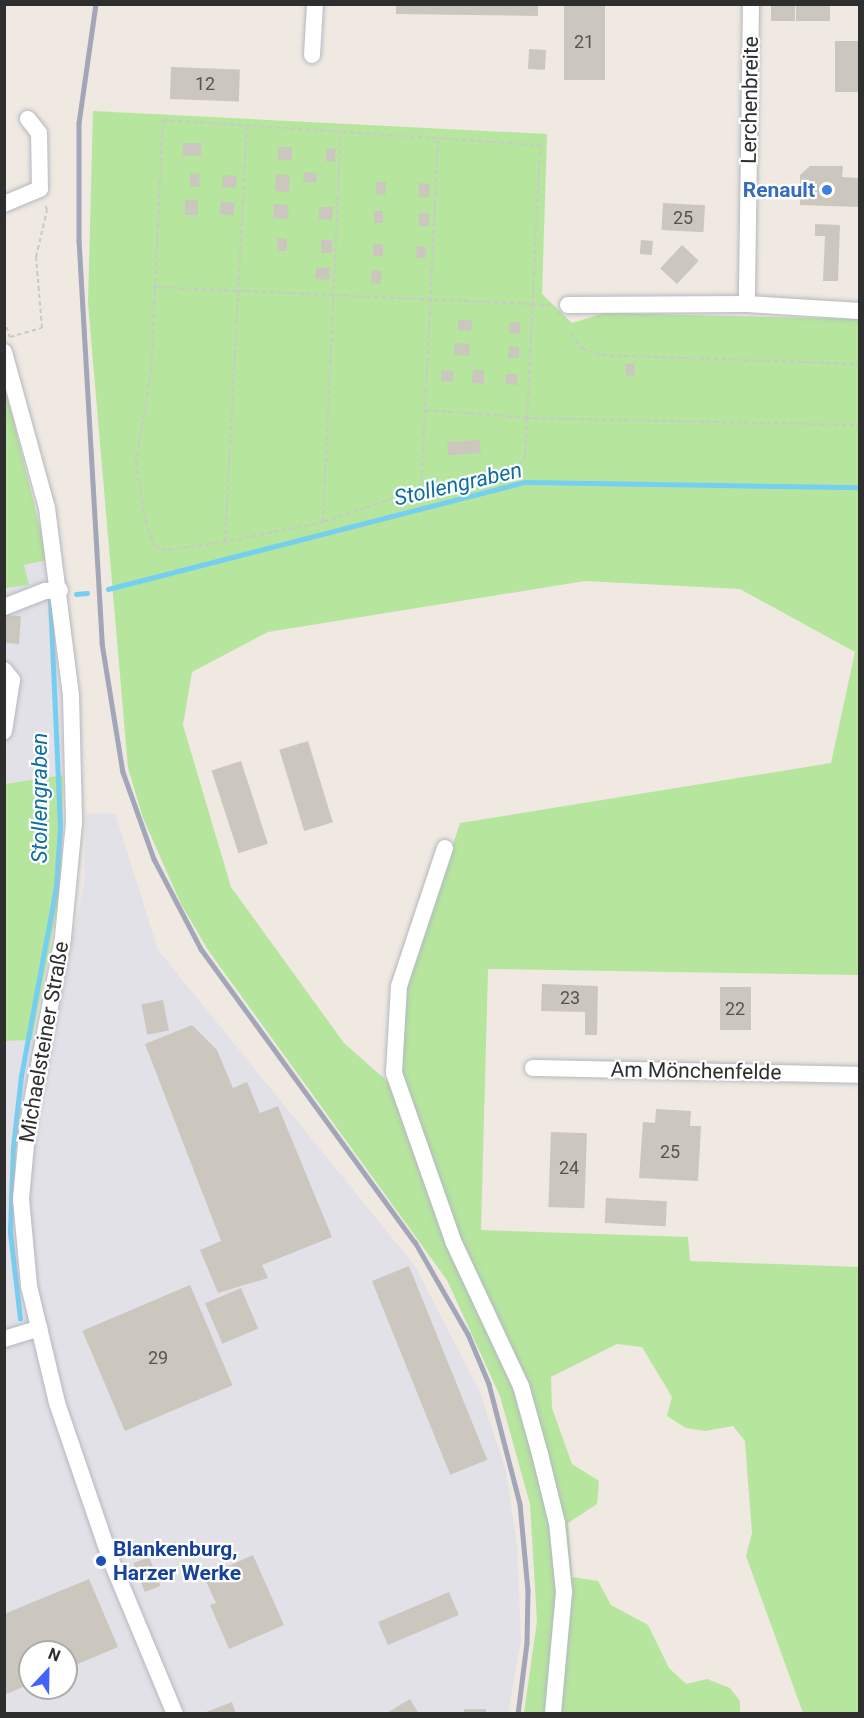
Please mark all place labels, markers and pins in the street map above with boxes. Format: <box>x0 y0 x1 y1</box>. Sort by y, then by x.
place label: Renault <box>743 177 815 203</box>
marker: Renault <box>820 183 834 197</box>
place label: Blankenburg, Harzer Werke <box>113 1536 241 1586</box>
marker: Blankenburg, Harzer Werke <box>94 1554 108 1568</box>

